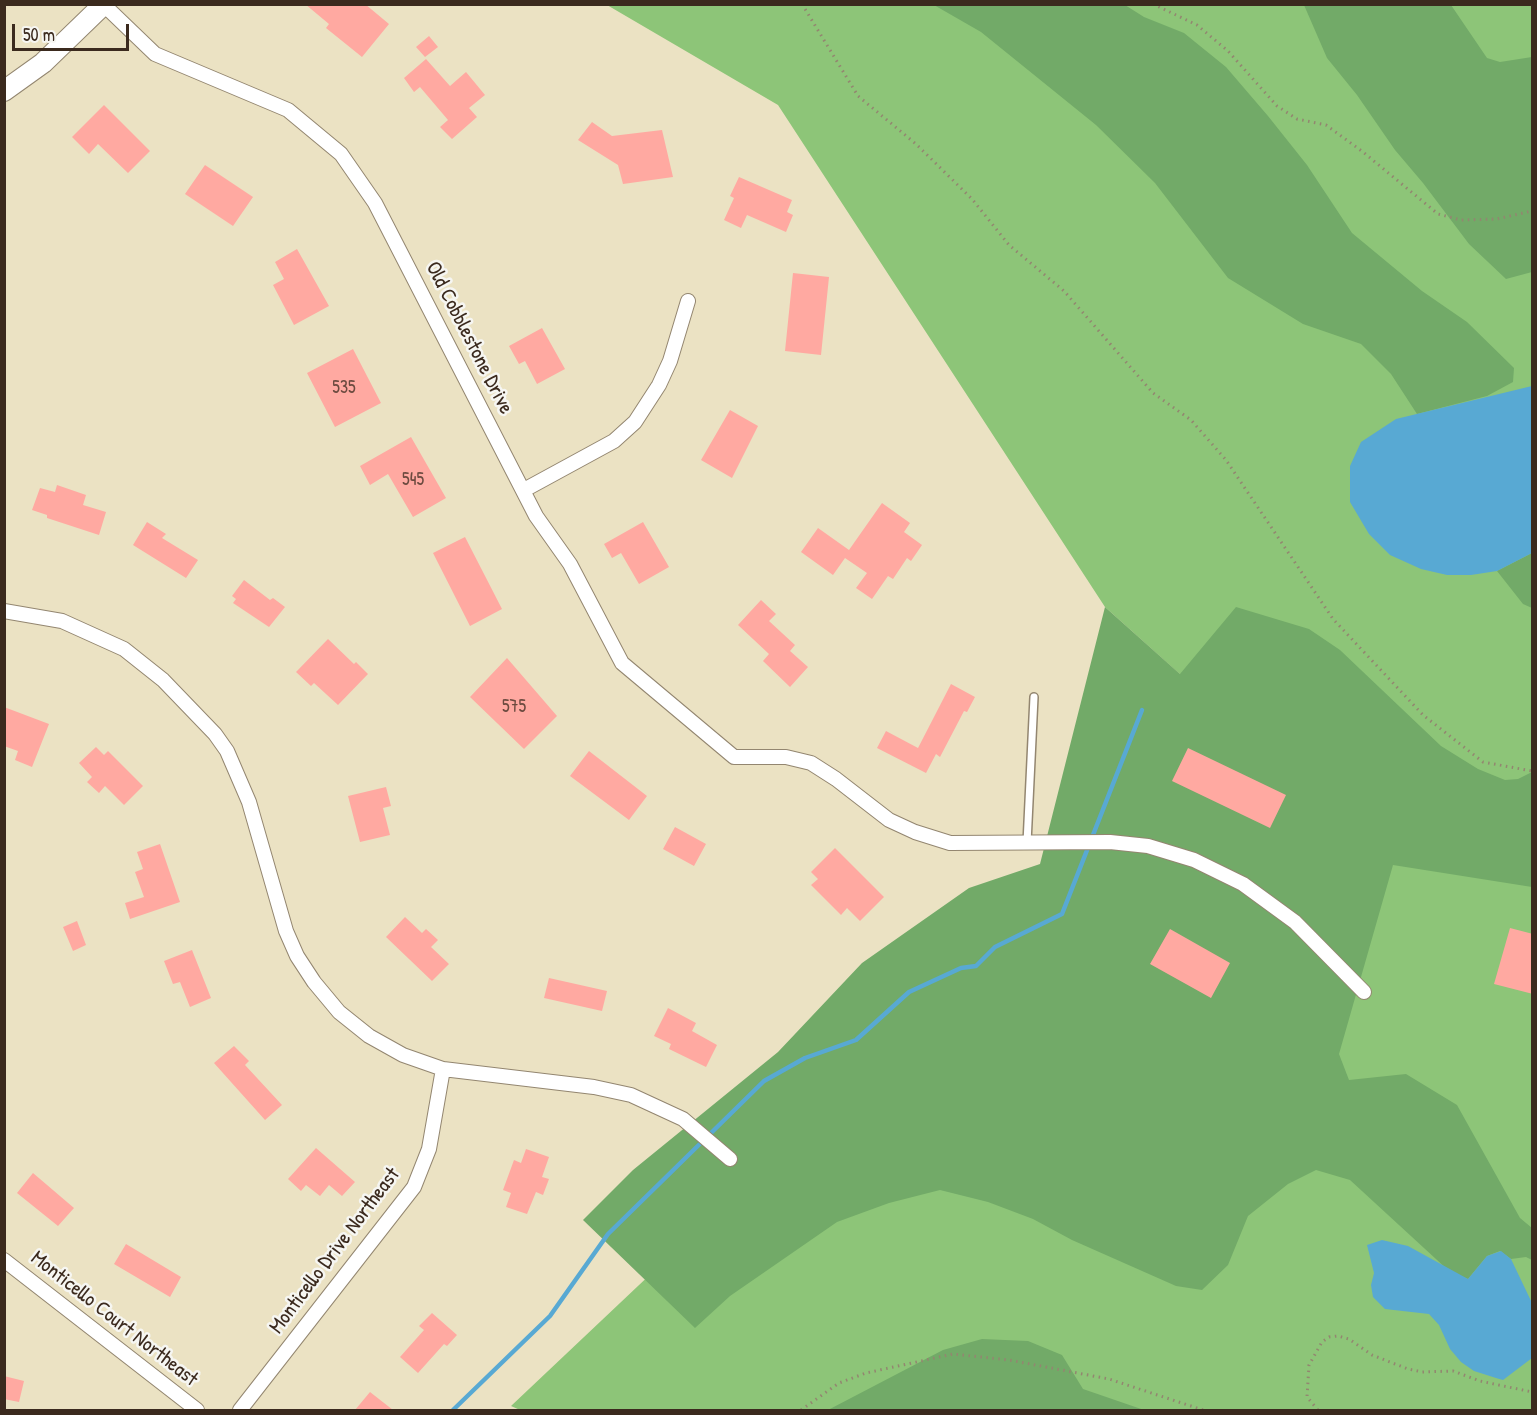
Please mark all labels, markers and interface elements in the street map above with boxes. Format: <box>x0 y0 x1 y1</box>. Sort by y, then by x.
scale bar <box>15 12 132 50</box>
text: 50 m <box>23 22 55 47</box>
street label: Old Cobblestone Drive <box>420 258 518 418</box>
house number: 535 <box>332 377 356 399</box>
house number: 545 <box>402 469 424 491</box>
house number: 575 <box>502 696 526 718</box>
street label: Monticello Drive Northeast <box>264 1163 406 1339</box>
street label: Monticello Court Northeast <box>25 1246 203 1392</box>

